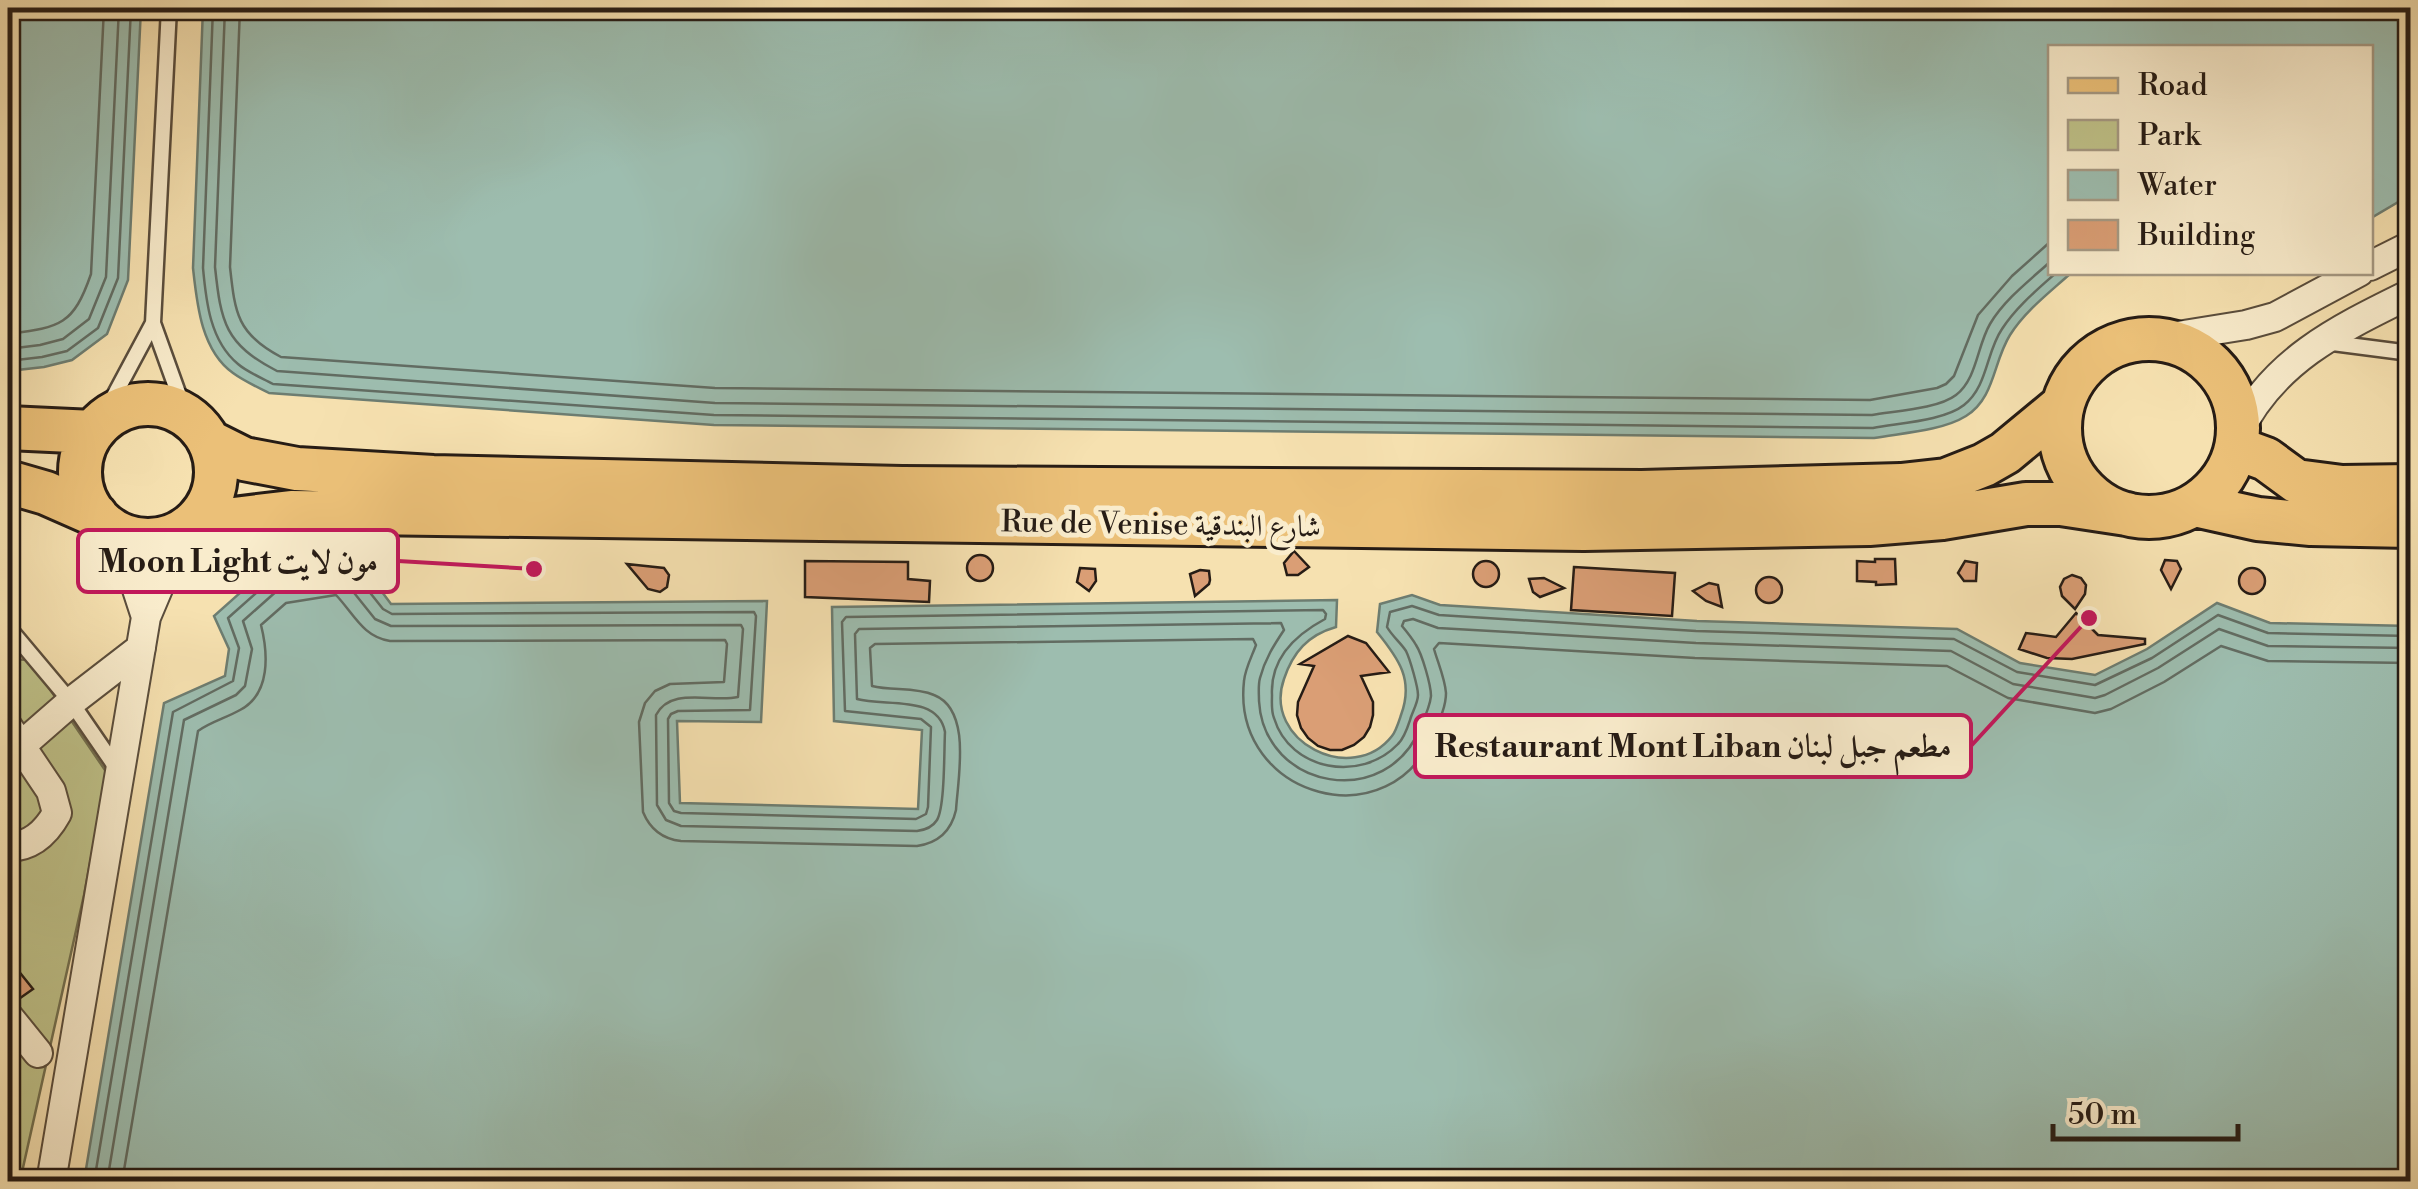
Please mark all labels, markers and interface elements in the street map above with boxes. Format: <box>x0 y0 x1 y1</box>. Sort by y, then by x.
legend <box>2048 45 2373 275</box>
text: Road <box>2138 67 2208 105</box>
text: Park <box>2138 117 2202 155</box>
text: Water <box>2137 167 2217 205</box>
text: Building <box>2137 217 2256 255</box>
street label: Rue de Venise شارع البندقية <box>1000 503 1321 552</box>
callout: Moon Light مون لايت <box>78 530 398 592</box>
text: Moon Light مون لايت <box>98 542 378 582</box>
callout: Restaurant Mont Liban مطعم جبل لبنان <box>1415 715 1971 777</box>
text: Restaurant Mont Liban مطعم جبل لبنان <box>1435 727 1951 776</box>
scale bar <box>2053 1079 2238 1141</box>
text: 50 m <box>2068 1096 2137 1134</box>

